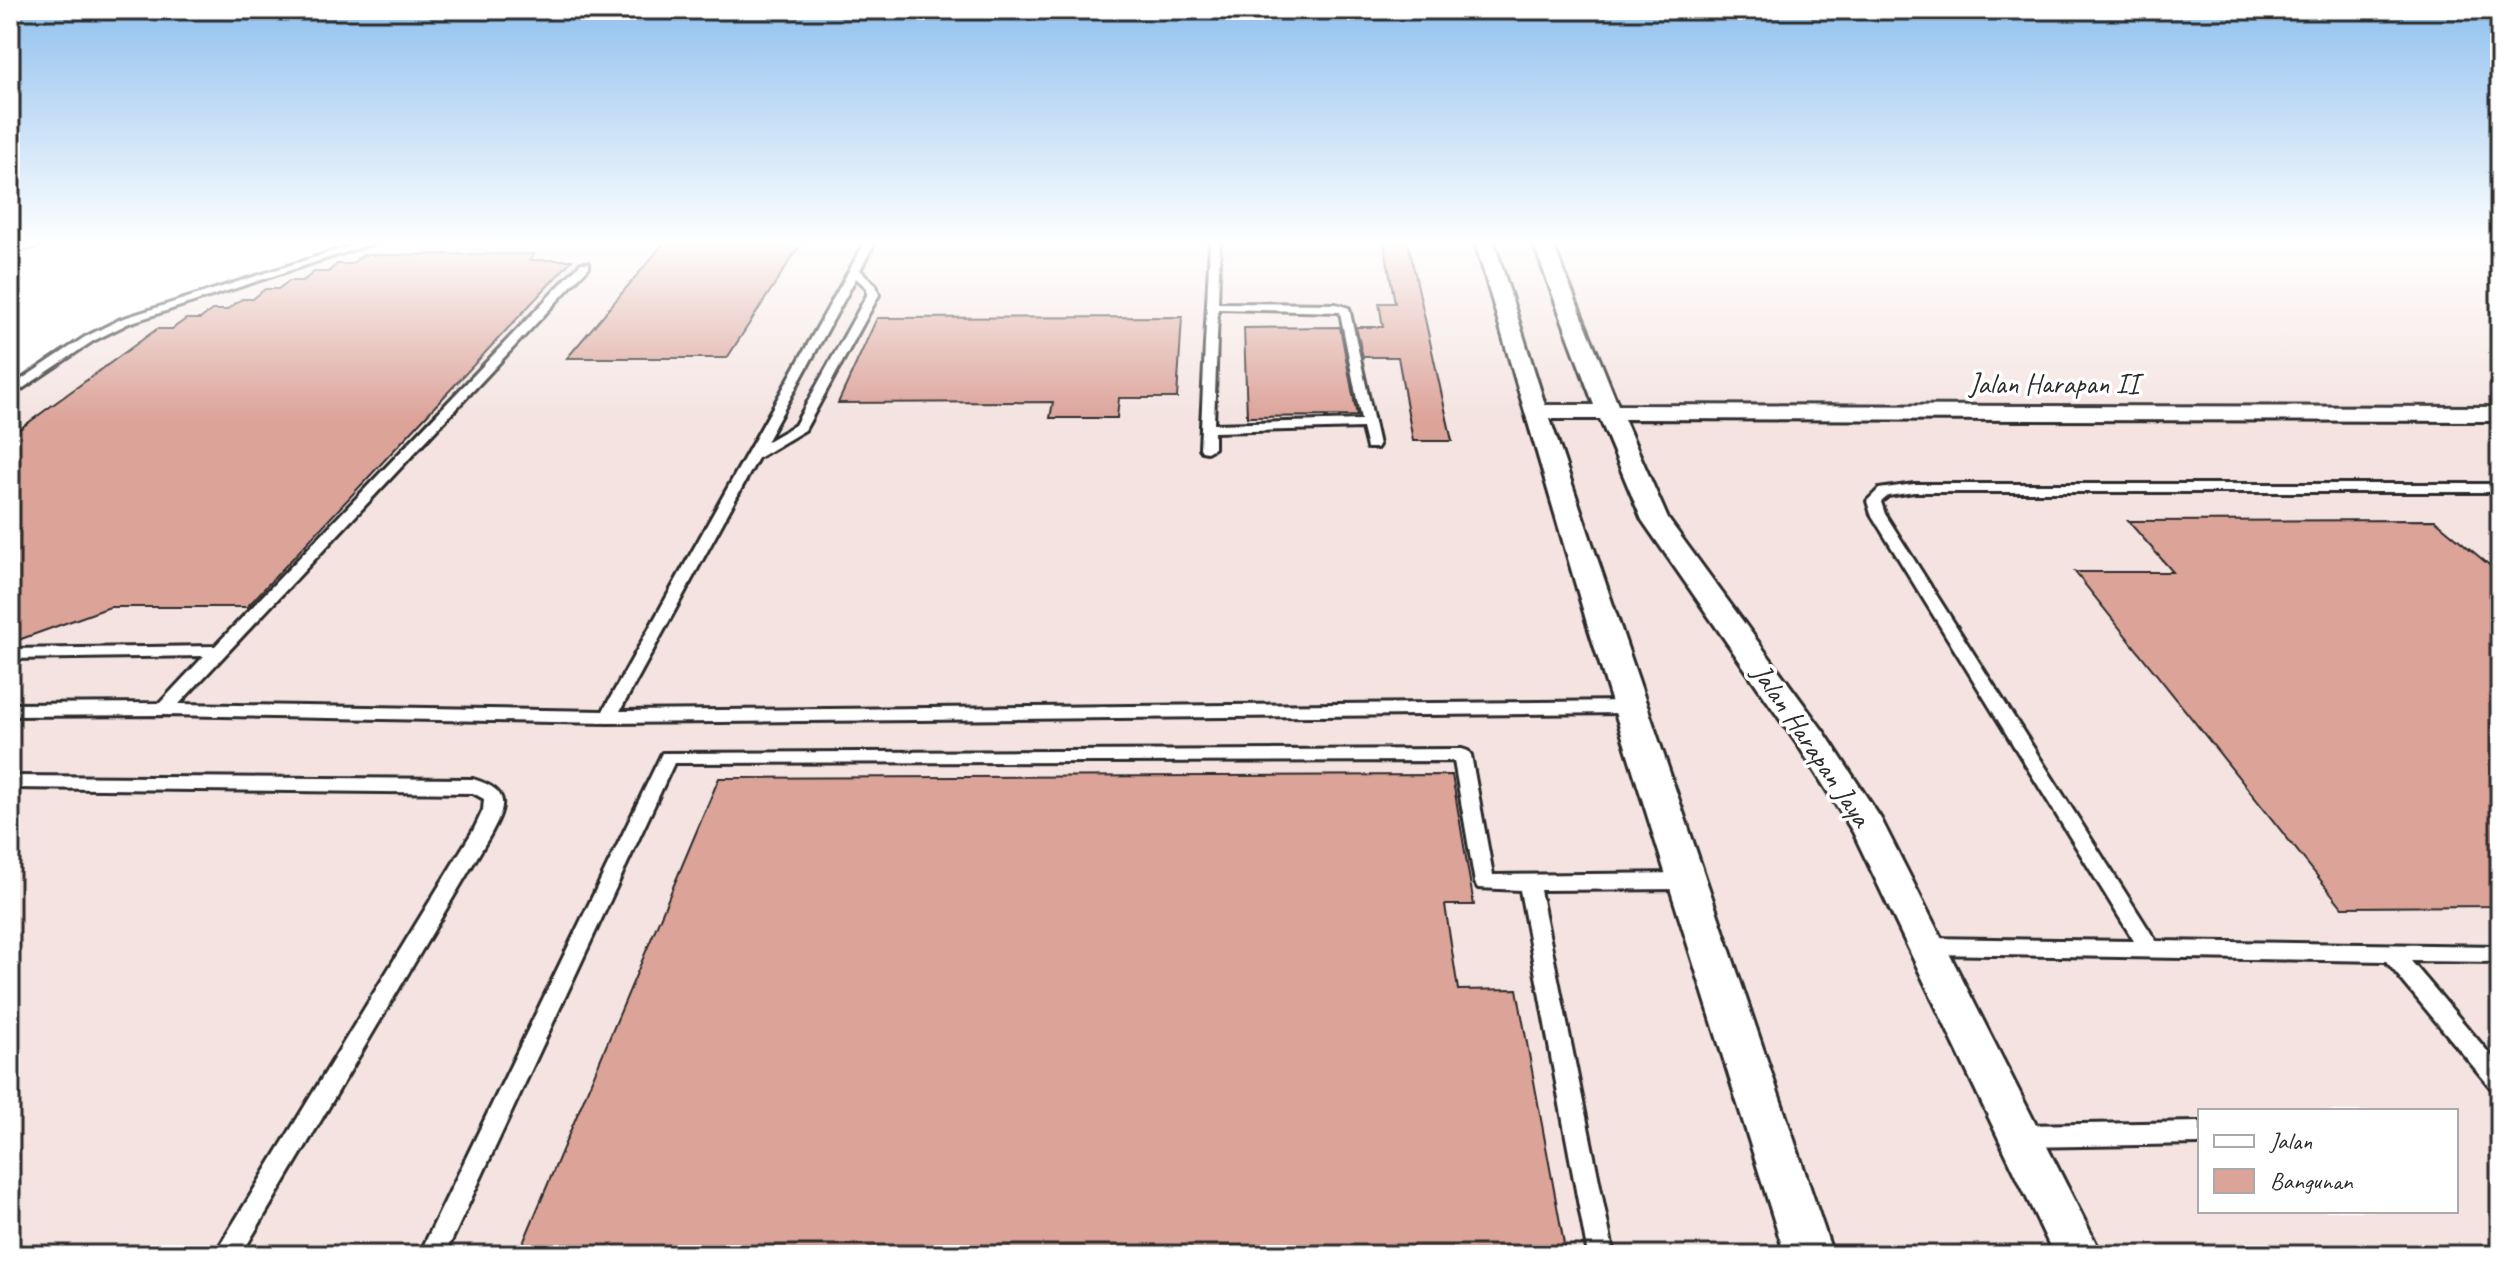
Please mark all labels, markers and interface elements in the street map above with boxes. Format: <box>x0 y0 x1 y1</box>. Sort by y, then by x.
street label: Jalan Harapan II <box>1967 366 2145 401</box>
street label: Jalan Harapan Jaya <box>1744 655 1880 834</box>
legend <box>2198 1109 2458 1213</box>
text: Jalan <box>2269 1126 2312 1156</box>
text: Bangunan <box>2270 1166 2354 1196</box>

